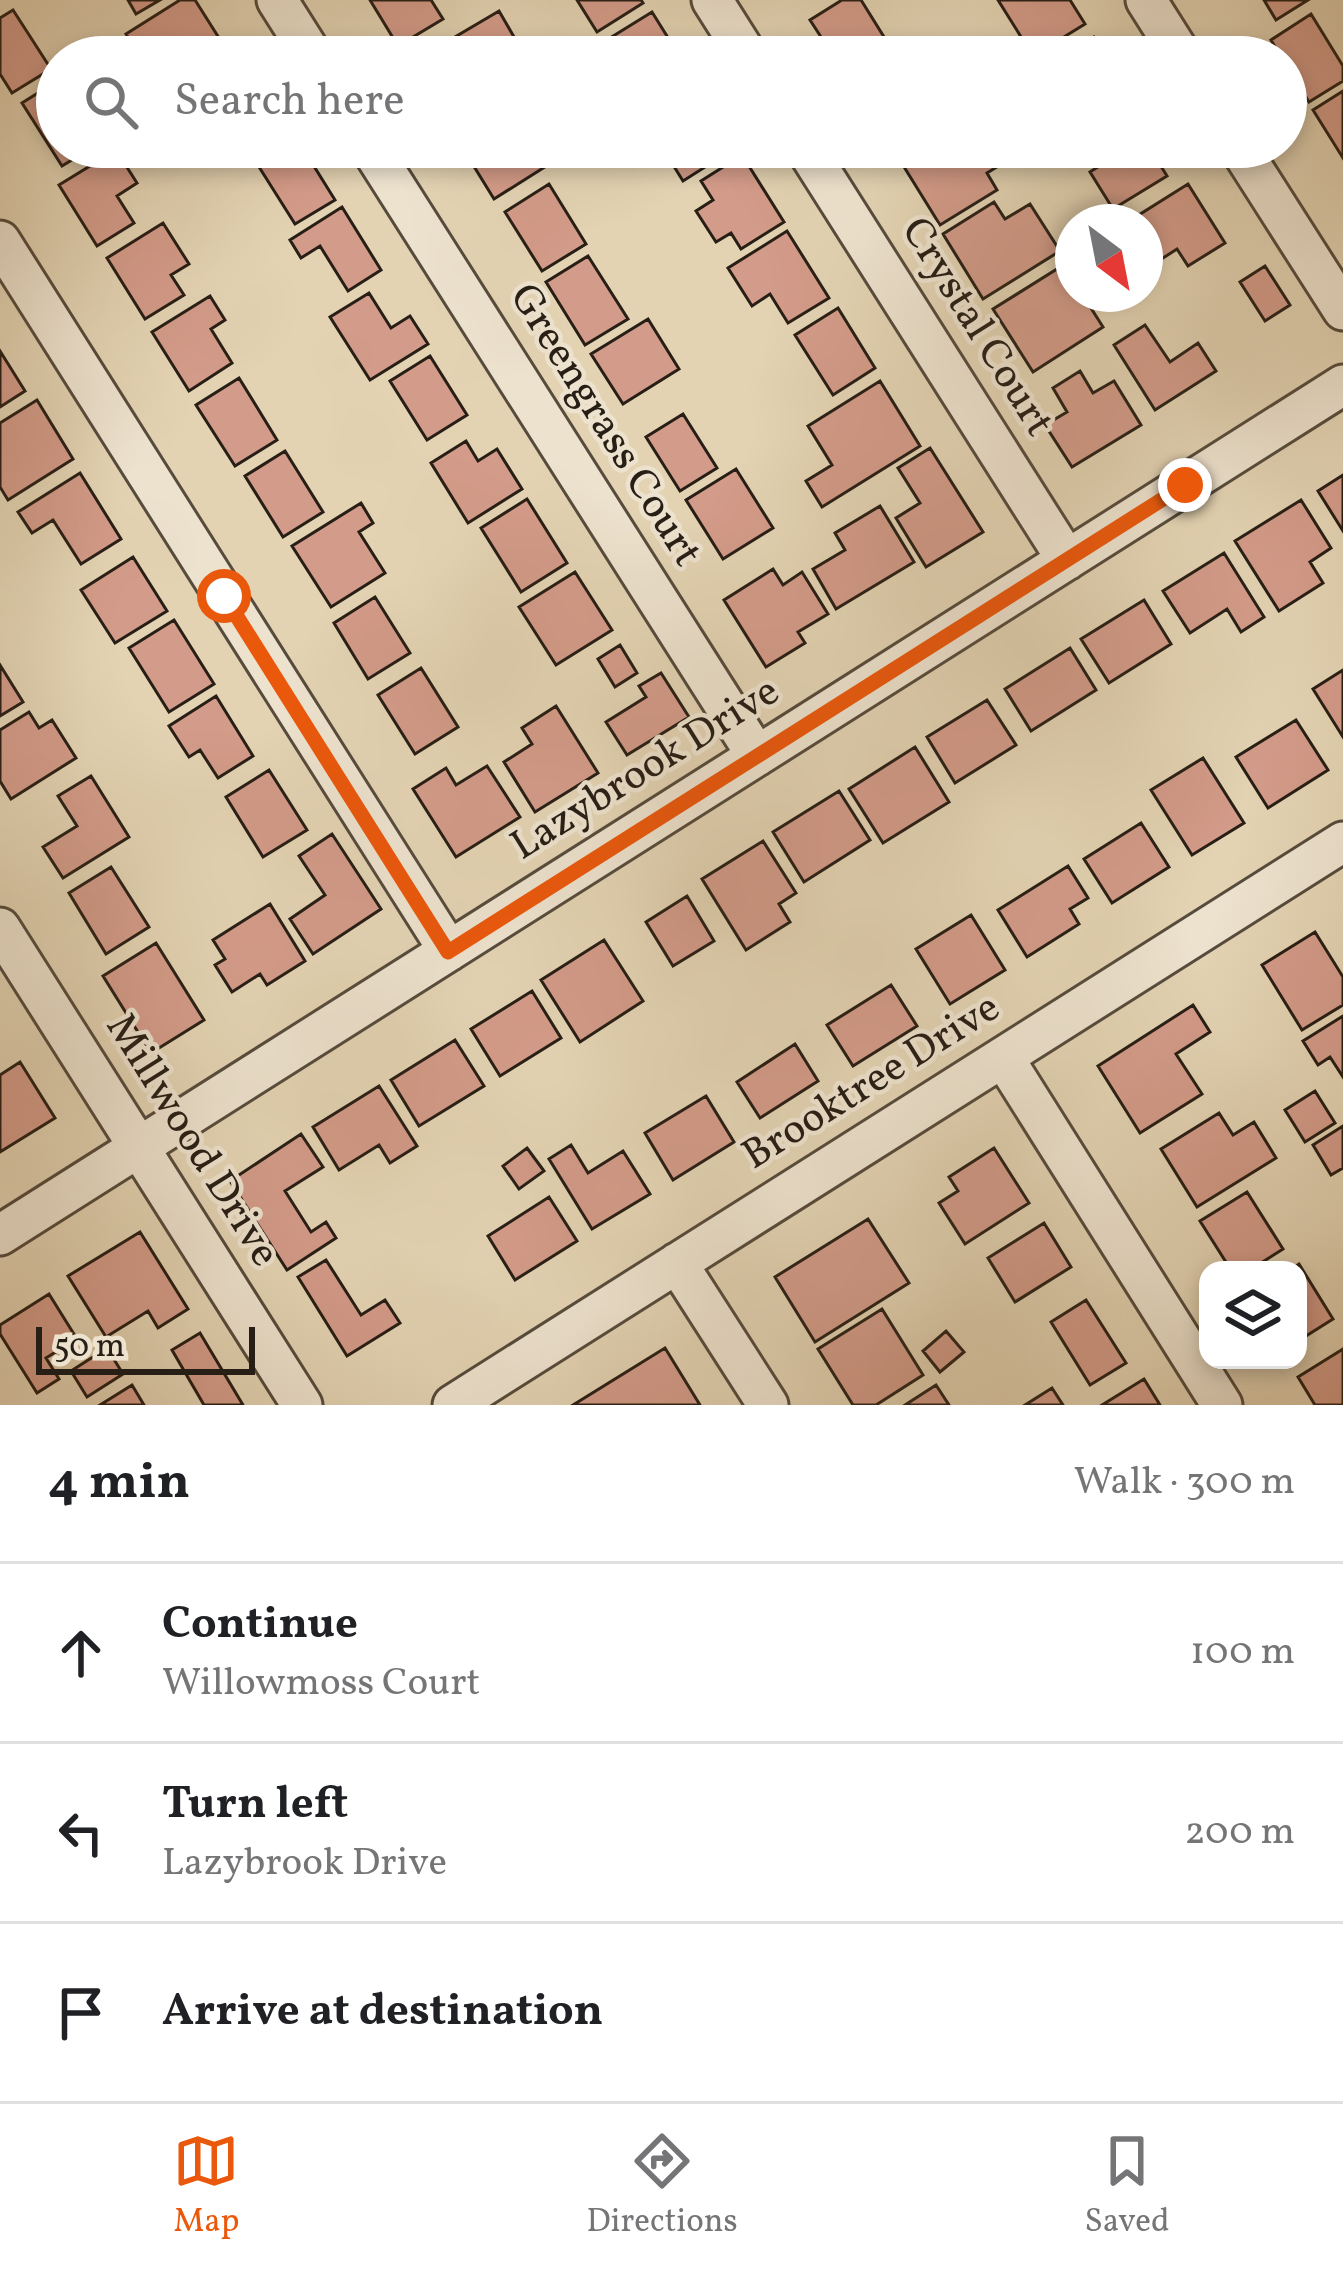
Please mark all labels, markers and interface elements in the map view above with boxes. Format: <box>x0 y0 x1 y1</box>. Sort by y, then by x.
search box <box>36 36 1307 168</box>
icon: search <box>78 69 144 135</box>
text: Search here <box>174 71 405 134</box>
north arrow <box>1055 204 1163 312</box>
street label: Crystal Court <box>885 207 1067 449</box>
street label: Greengrass Court <box>493 273 715 579</box>
route end <box>1158 458 1212 512</box>
route start <box>197 569 251 623</box>
street label: Lazybrook Drive <box>500 664 792 876</box>
street label: Brooktree Drive <box>732 980 1012 1186</box>
street label: Millwood Drive <box>90 1003 292 1279</box>
map controls <box>1199 1261 1307 1369</box>
button: layers <box>1199 1261 1307 1369</box>
scale bar <box>36 1321 255 1374</box>
text: 50 m <box>54 1325 125 1371</box>
text: 4 min <box>48 1448 190 1519</box>
text: Walk · 300 m <box>1074 1456 1295 1510</box>
text: Continue <box>162 1594 358 1657</box>
icon: ahead <box>48 1620 114 1686</box>
text: 100 m <box>1190 1626 1295 1680</box>
text: Willowmoss Court <box>162 1657 480 1711</box>
text: Turn left <box>162 1774 348 1837</box>
icon: left <box>48 1800 114 1866</box>
text: 200 m <box>1184 1806 1295 1860</box>
text: Lazybrook Drive <box>162 1837 447 1891</box>
icon: arrive <box>48 1980 114 2046</box>
text: Arrive at destination <box>162 1981 603 2044</box>
tab: Map <box>173 2128 240 2246</box>
tab: Directions <box>586 2128 738 2246</box>
tab: Saved <box>1085 2128 1170 2246</box>

